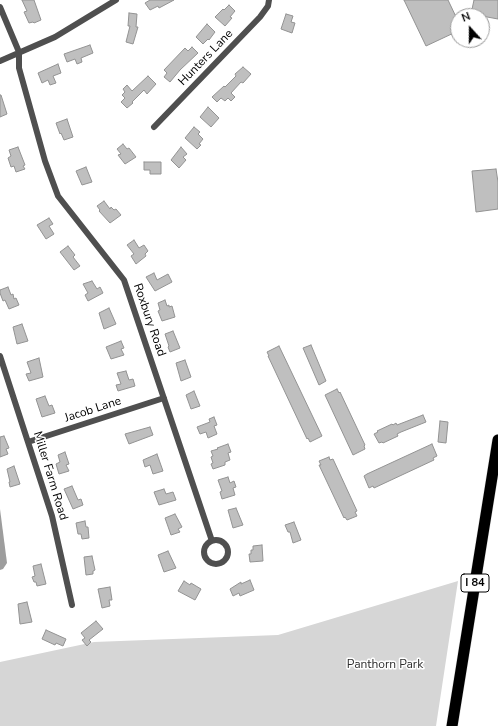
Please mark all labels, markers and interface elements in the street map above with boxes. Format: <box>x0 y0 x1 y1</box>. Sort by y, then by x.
north arrow <box>450 8 490 48</box>
text: N <box>459 9 472 26</box>
street label: Hunters Lane <box>176 27 236 89</box>
street label: Roxbury Road <box>130 282 168 358</box>
street label: Jacob Lane <box>63 394 123 426</box>
street label: Miller Farm Road <box>30 430 70 522</box>
road number: I 84 <box>461 574 489 592</box>
park label: Panthorn Park <box>347 658 423 672</box>

